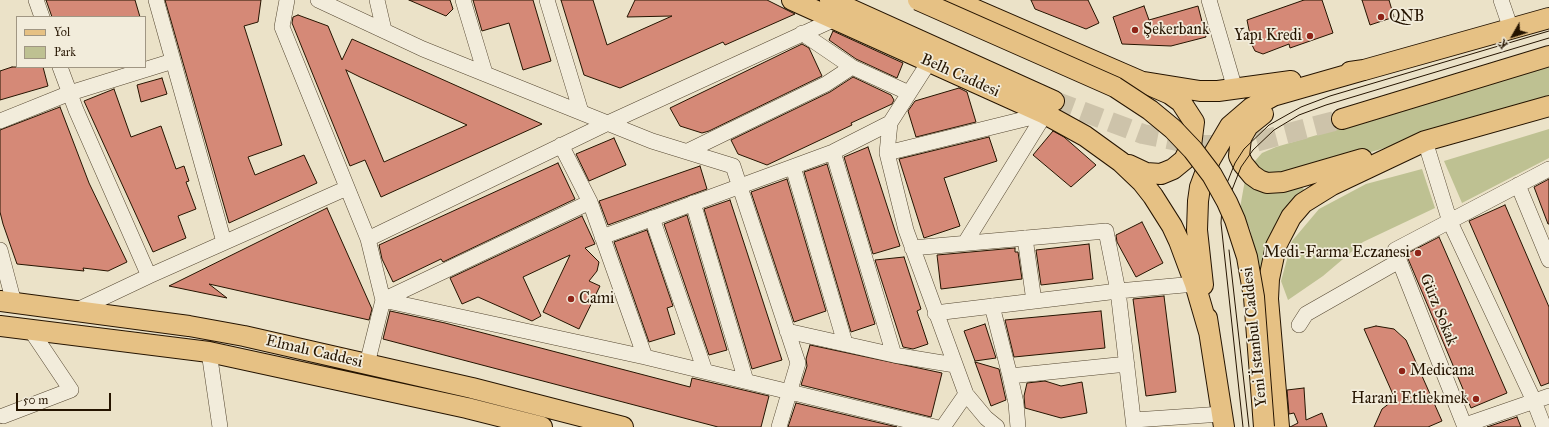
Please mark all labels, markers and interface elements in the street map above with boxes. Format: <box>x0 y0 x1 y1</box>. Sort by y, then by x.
place label: QNB <box>1389 7 1424 27</box>
marker: QNB <box>1376 12 1386 22</box>
legend <box>16 16 146 68</box>
north arrow <box>1493 16 1533 56</box>
place label: Şekerbank <box>1143 20 1209 40</box>
text: Yol <box>54 25 70 39</box>
marker: Şekerbank <box>1130 25 1140 35</box>
place label: Yapı Kredi <box>1234 26 1302 46</box>
marker: Yapı Kredi <box>1305 31 1315 41</box>
text: K <box>1496 37 1511 51</box>
text: Park <box>54 45 76 59</box>
street label: Belh Caddesi <box>917 50 1003 102</box>
place label: Medi-Farma Eczanesi <box>1264 243 1410 263</box>
marker: Medi-Farma Eczanesi <box>1413 248 1423 258</box>
street label: Yeni İstanbul Caddesi <box>1238 266 1272 408</box>
street label: Gürz Sokak <box>1415 271 1461 349</box>
place label: Cami <box>579 289 615 309</box>
marker: Cami <box>566 294 576 304</box>
street label: Elmalı Caddesi <box>264 332 364 372</box>
place label: Medicana <box>1410 361 1474 381</box>
marker: Medicana <box>1397 366 1407 376</box>
scale bar <box>18 385 113 411</box>
place label: Harani Etliekmek <box>1351 389 1468 409</box>
text: 50 m <box>23 393 48 407</box>
marker: Harani Etliekmek <box>1471 394 1481 404</box>

